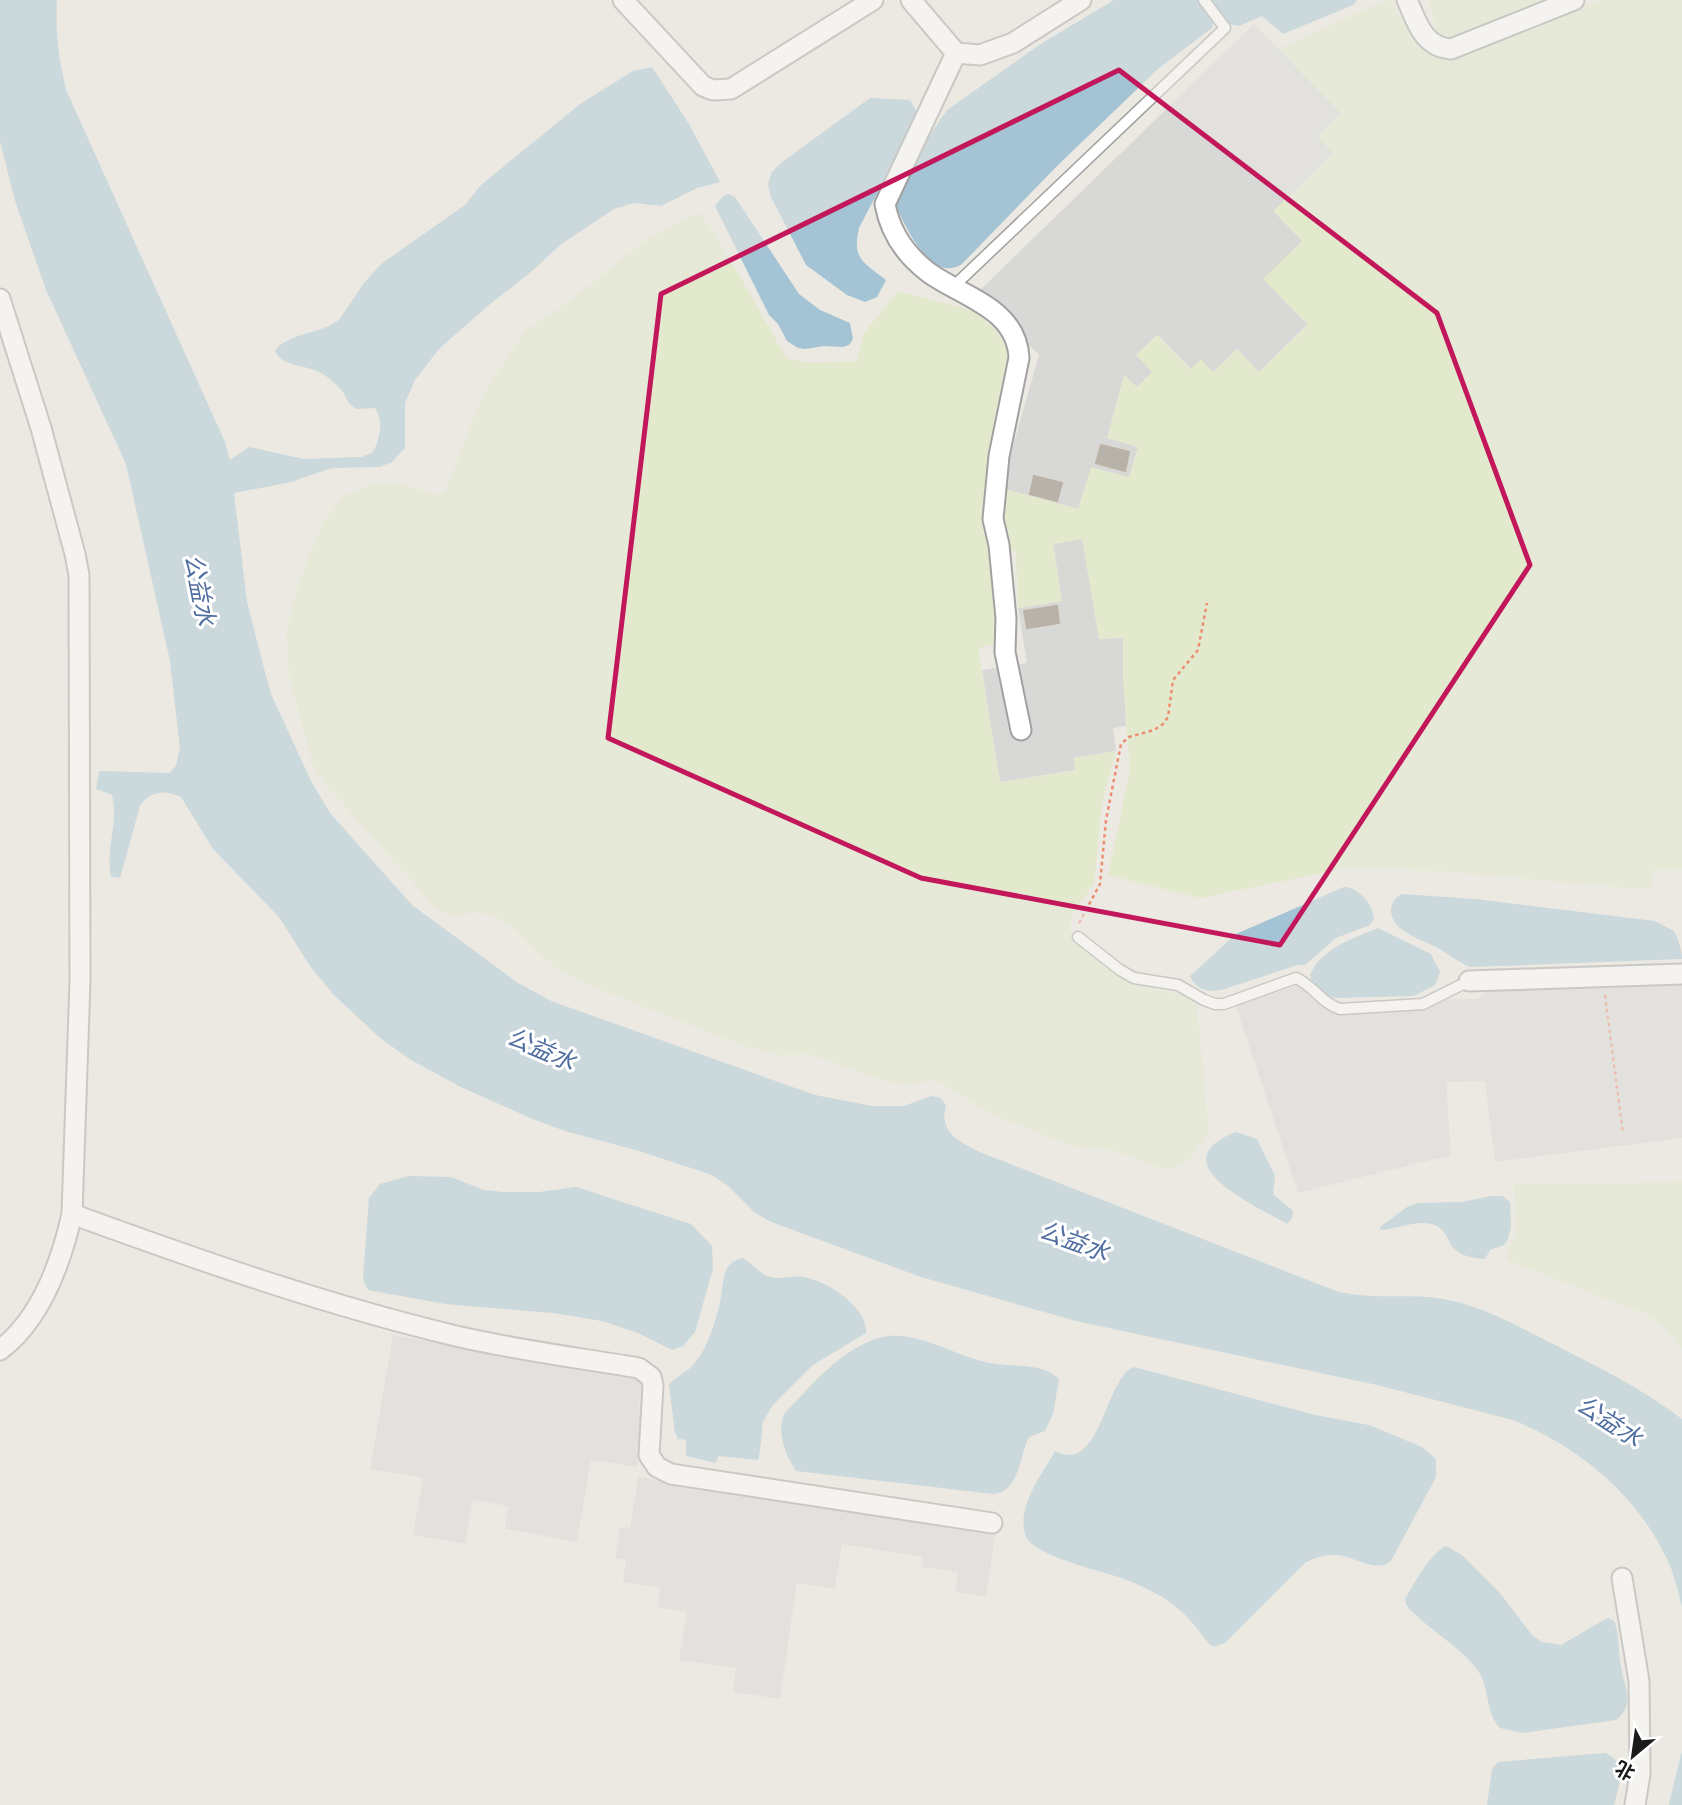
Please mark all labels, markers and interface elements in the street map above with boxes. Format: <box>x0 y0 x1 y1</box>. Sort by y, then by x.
water label: 公益水 <box>178 552 220 629</box>
water label: 公益水 <box>502 1023 581 1078</box>
water label: 公益水 <box>1035 1216 1114 1268</box>
water label: 公益水 <box>1571 1390 1648 1454</box>
north arrow <box>1598 1721 1668 1791</box>
text: 北 <box>1612 1755 1639 1784</box>

